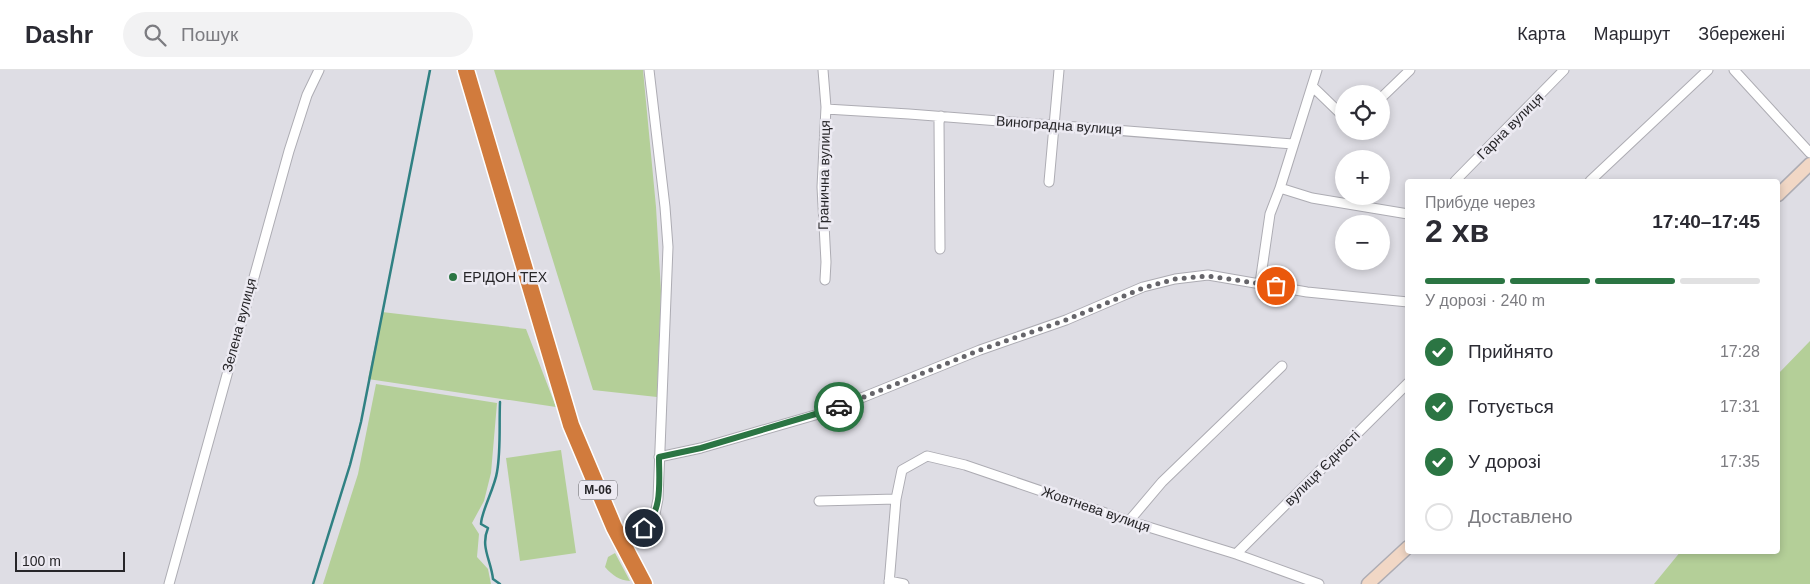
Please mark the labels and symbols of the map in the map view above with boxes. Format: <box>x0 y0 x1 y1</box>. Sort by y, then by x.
street label: Гарна вулиця <box>1474 90 1546 162</box>
street label: Виноградна вулиця <box>995 113 1123 137</box>
street label: Гранична вулиця <box>815 120 833 230</box>
pin <box>1255 265 1297 307</box>
place label: ЕРІДОН ТЕХ <box>463 269 548 285</box>
marker: ЕРІДОН ТЕХ <box>447 271 459 283</box>
street label: Зелена вулиця <box>219 276 259 374</box>
courier <box>814 382 864 432</box>
street label: вулиця Єдності <box>1281 427 1363 509</box>
road number: М-06 <box>579 480 617 500</box>
street label: Жовтнева вулиця <box>1040 483 1152 535</box>
pin <box>623 507 665 549</box>
scale bar <box>15 549 125 572</box>

